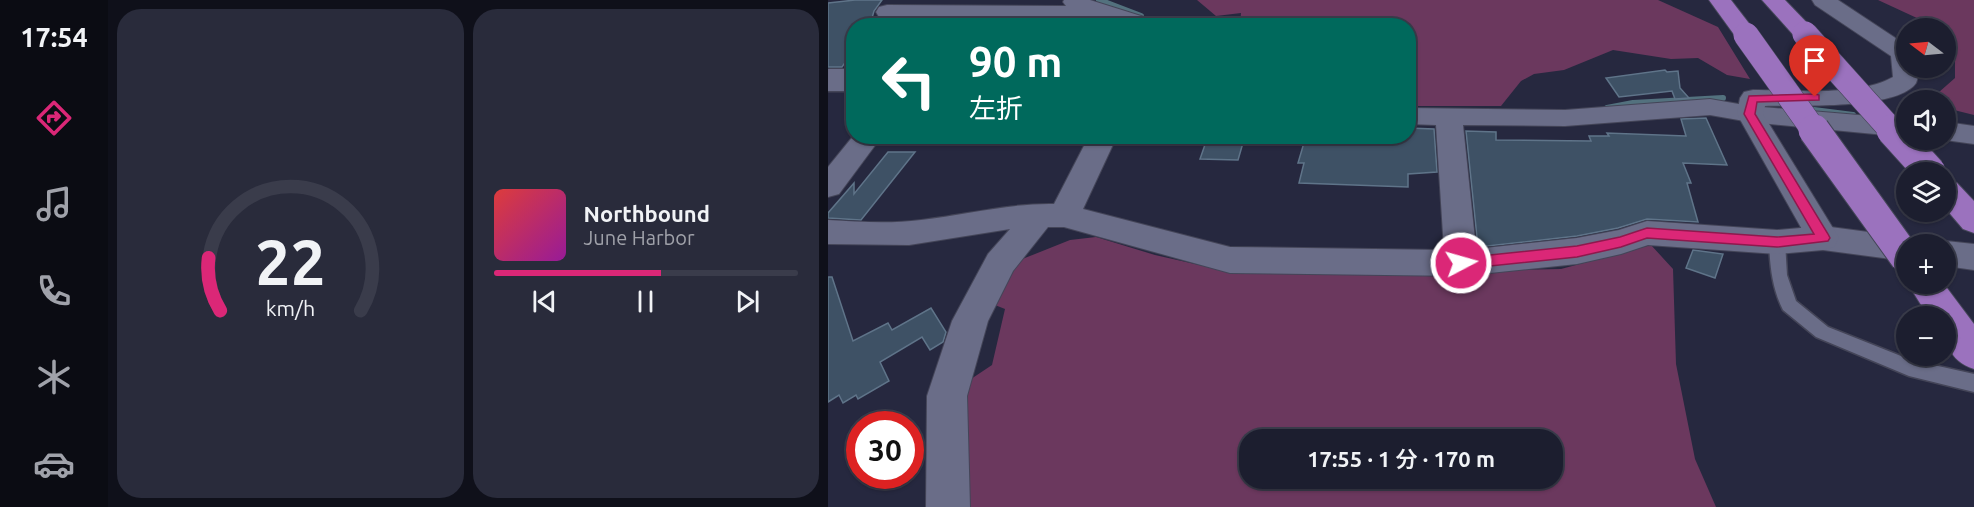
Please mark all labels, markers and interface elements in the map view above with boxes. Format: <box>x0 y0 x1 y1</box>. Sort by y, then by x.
north arrow <box>1896 18 1956 78</box>
map controls <box>1896 18 1956 366</box>
text: 17:54 <box>20 22 88 52</box>
pin <box>1789 35 1840 97</box>
text: 90 m <box>969 38 1063 85</box>
icon: left <box>870 42 948 120</box>
icon: arrive <box>1798 44 1831 77</box>
button: sound <box>1896 90 1956 150</box>
text: 左折 <box>969 93 1023 123</box>
icon: directions <box>33 97 75 139</box>
button: layers <box>1896 162 1956 222</box>
icon: music <box>33 183 75 225</box>
text: Northbound <box>584 201 710 226</box>
text: June Harbor <box>584 226 695 249</box>
text: 22 <box>255 227 325 297</box>
position arrow <box>1429 231 1493 295</box>
button: + <box>1896 234 1956 294</box>
icon: phone <box>33 270 75 312</box>
icon: previous <box>528 285 561 318</box>
icon: pause <box>629 285 662 318</box>
icon: next <box>731 285 764 318</box>
text: km/h <box>265 296 315 320</box>
button: − <box>1896 306 1956 366</box>
icon: climate <box>33 356 75 398</box>
speed limit sign: 30 <box>846 411 924 489</box>
icon: car <box>33 443 75 485</box>
text: 17:55 · 1 分 · 170 m <box>1307 446 1495 471</box>

